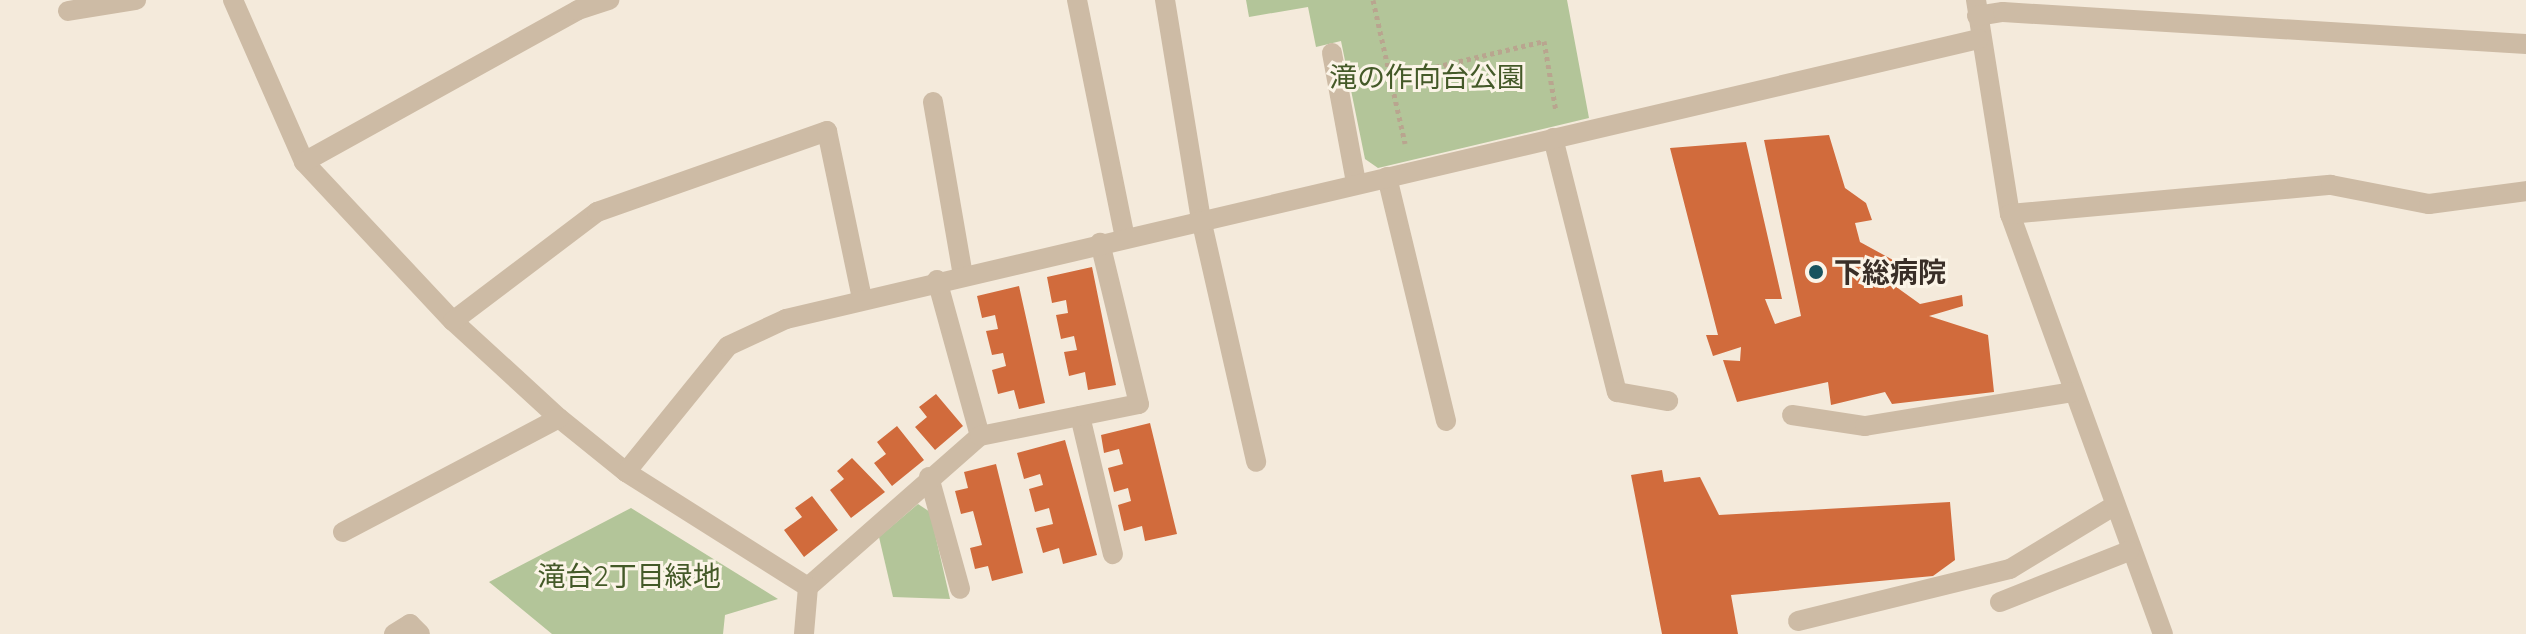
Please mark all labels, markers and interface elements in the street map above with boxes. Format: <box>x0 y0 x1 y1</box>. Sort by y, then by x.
park label: 滝の作向台公園 <box>1329 60 1525 94</box>
place label: 下総病院 <box>1834 255 1946 289</box>
marker: 下総病院 <box>1805 261 1827 283</box>
park label: 滝台2丁目緑地 <box>537 559 721 593</box>

